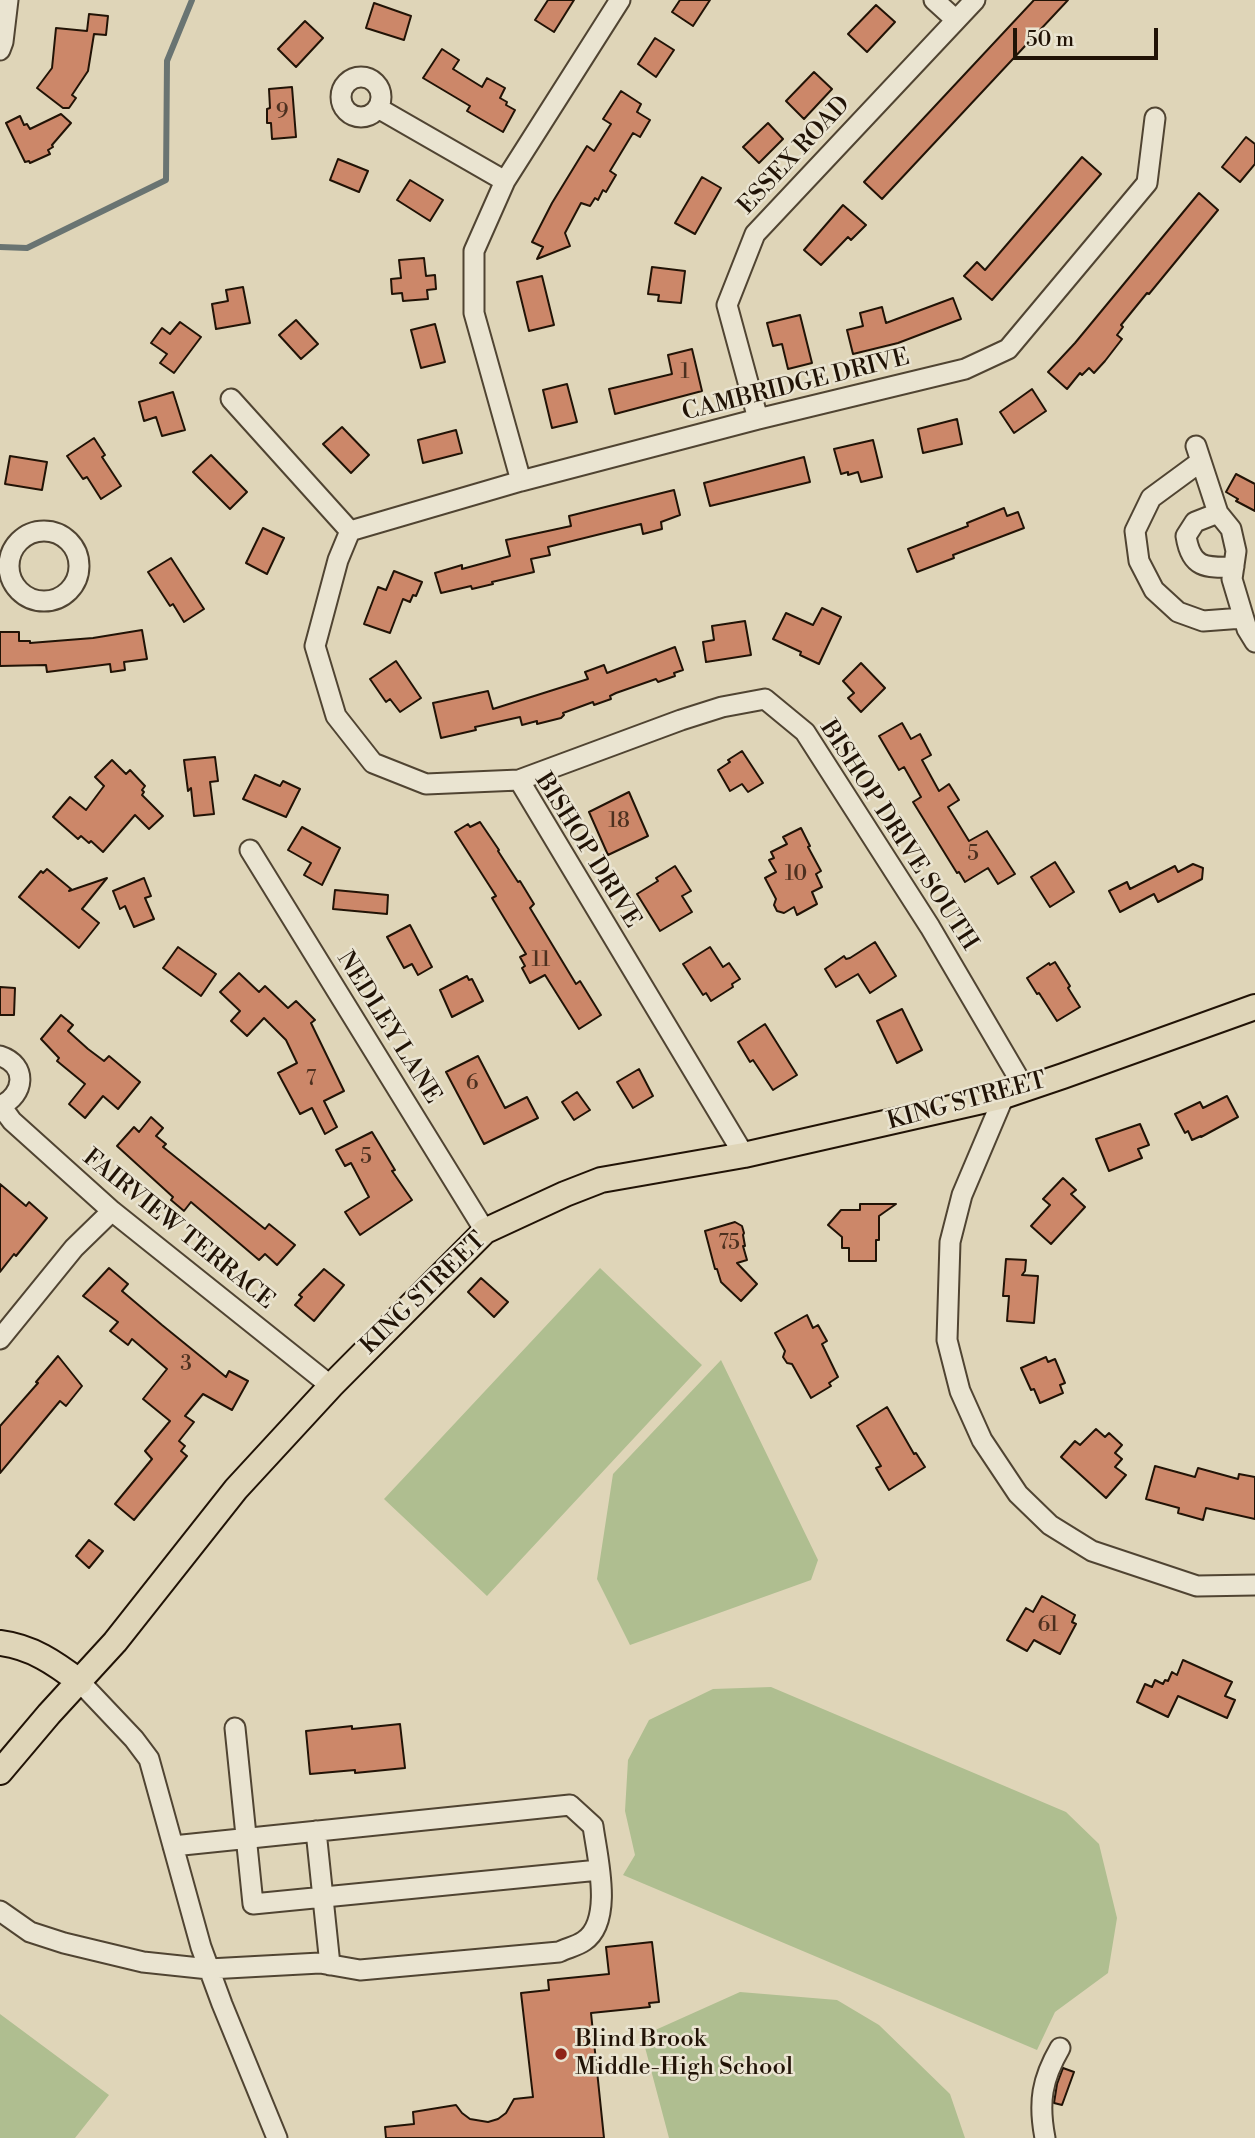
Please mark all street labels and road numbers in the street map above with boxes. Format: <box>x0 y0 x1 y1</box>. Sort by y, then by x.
street label: ESSEX ROAD <box>733 91 857 221</box>
street label: CAMBRIDGE DRIVE <box>679 344 913 428</box>
street label: BISHOP DRIVE SOUTH <box>813 716 983 956</box>
street label: BISHOP DRIVE <box>528 768 646 934</box>
street label: NEDLEY LANE <box>330 947 446 1109</box>
street label: KING STREET <box>884 1067 1050 1137</box>
street label: FAIRVIEW TERRACE <box>76 1144 280 1316</box>
street label: KING STREET <box>355 1227 493 1361</box>

